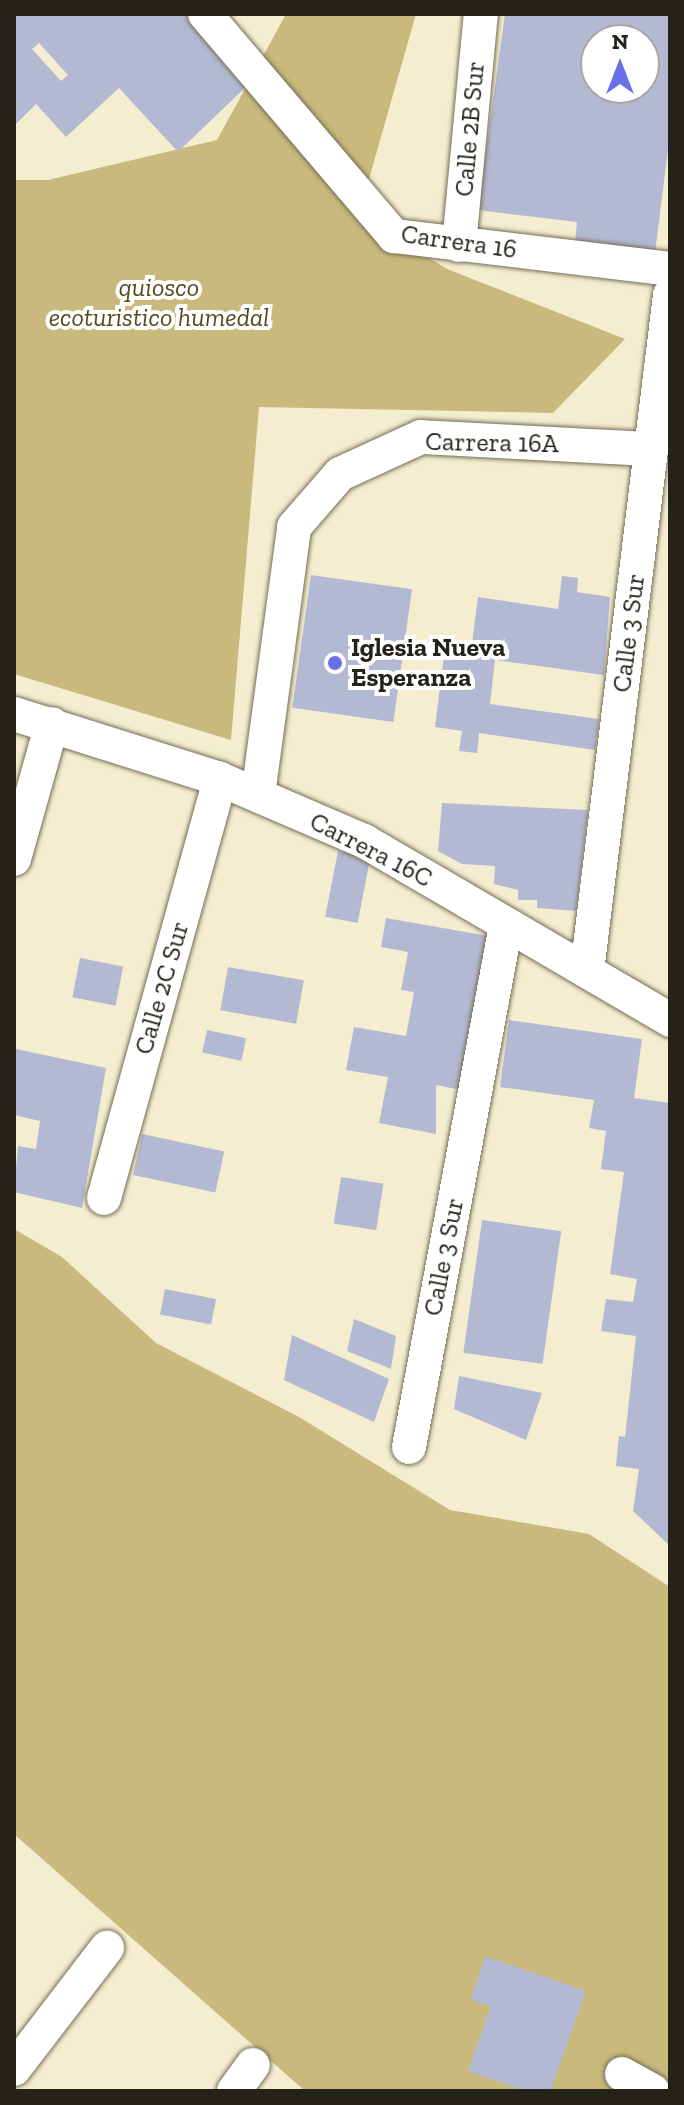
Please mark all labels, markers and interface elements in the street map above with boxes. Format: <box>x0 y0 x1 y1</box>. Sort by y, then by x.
north arrow <box>580 24 660 104</box>
text: N <box>612 28 628 55</box>
street label: Calle 2B Sur <box>449 60 491 198</box>
street label: Carrera 16 <box>399 218 519 266</box>
park label: quiosco ecoturistico humedal <box>49 272 269 334</box>
street label: Carrera 16A <box>425 426 559 460</box>
street label: Calle 3 Sur <box>606 572 652 694</box>
place label: Iglesia Nueva Esperanza <box>351 632 506 694</box>
marker: Iglesia Nueva Esperanza <box>326 654 344 672</box>
street label: Carrera 16C <box>304 806 438 894</box>
street label: Calle 2C Sur <box>128 918 196 1058</box>
street label: Calle 3 Sur <box>417 1195 471 1319</box>

